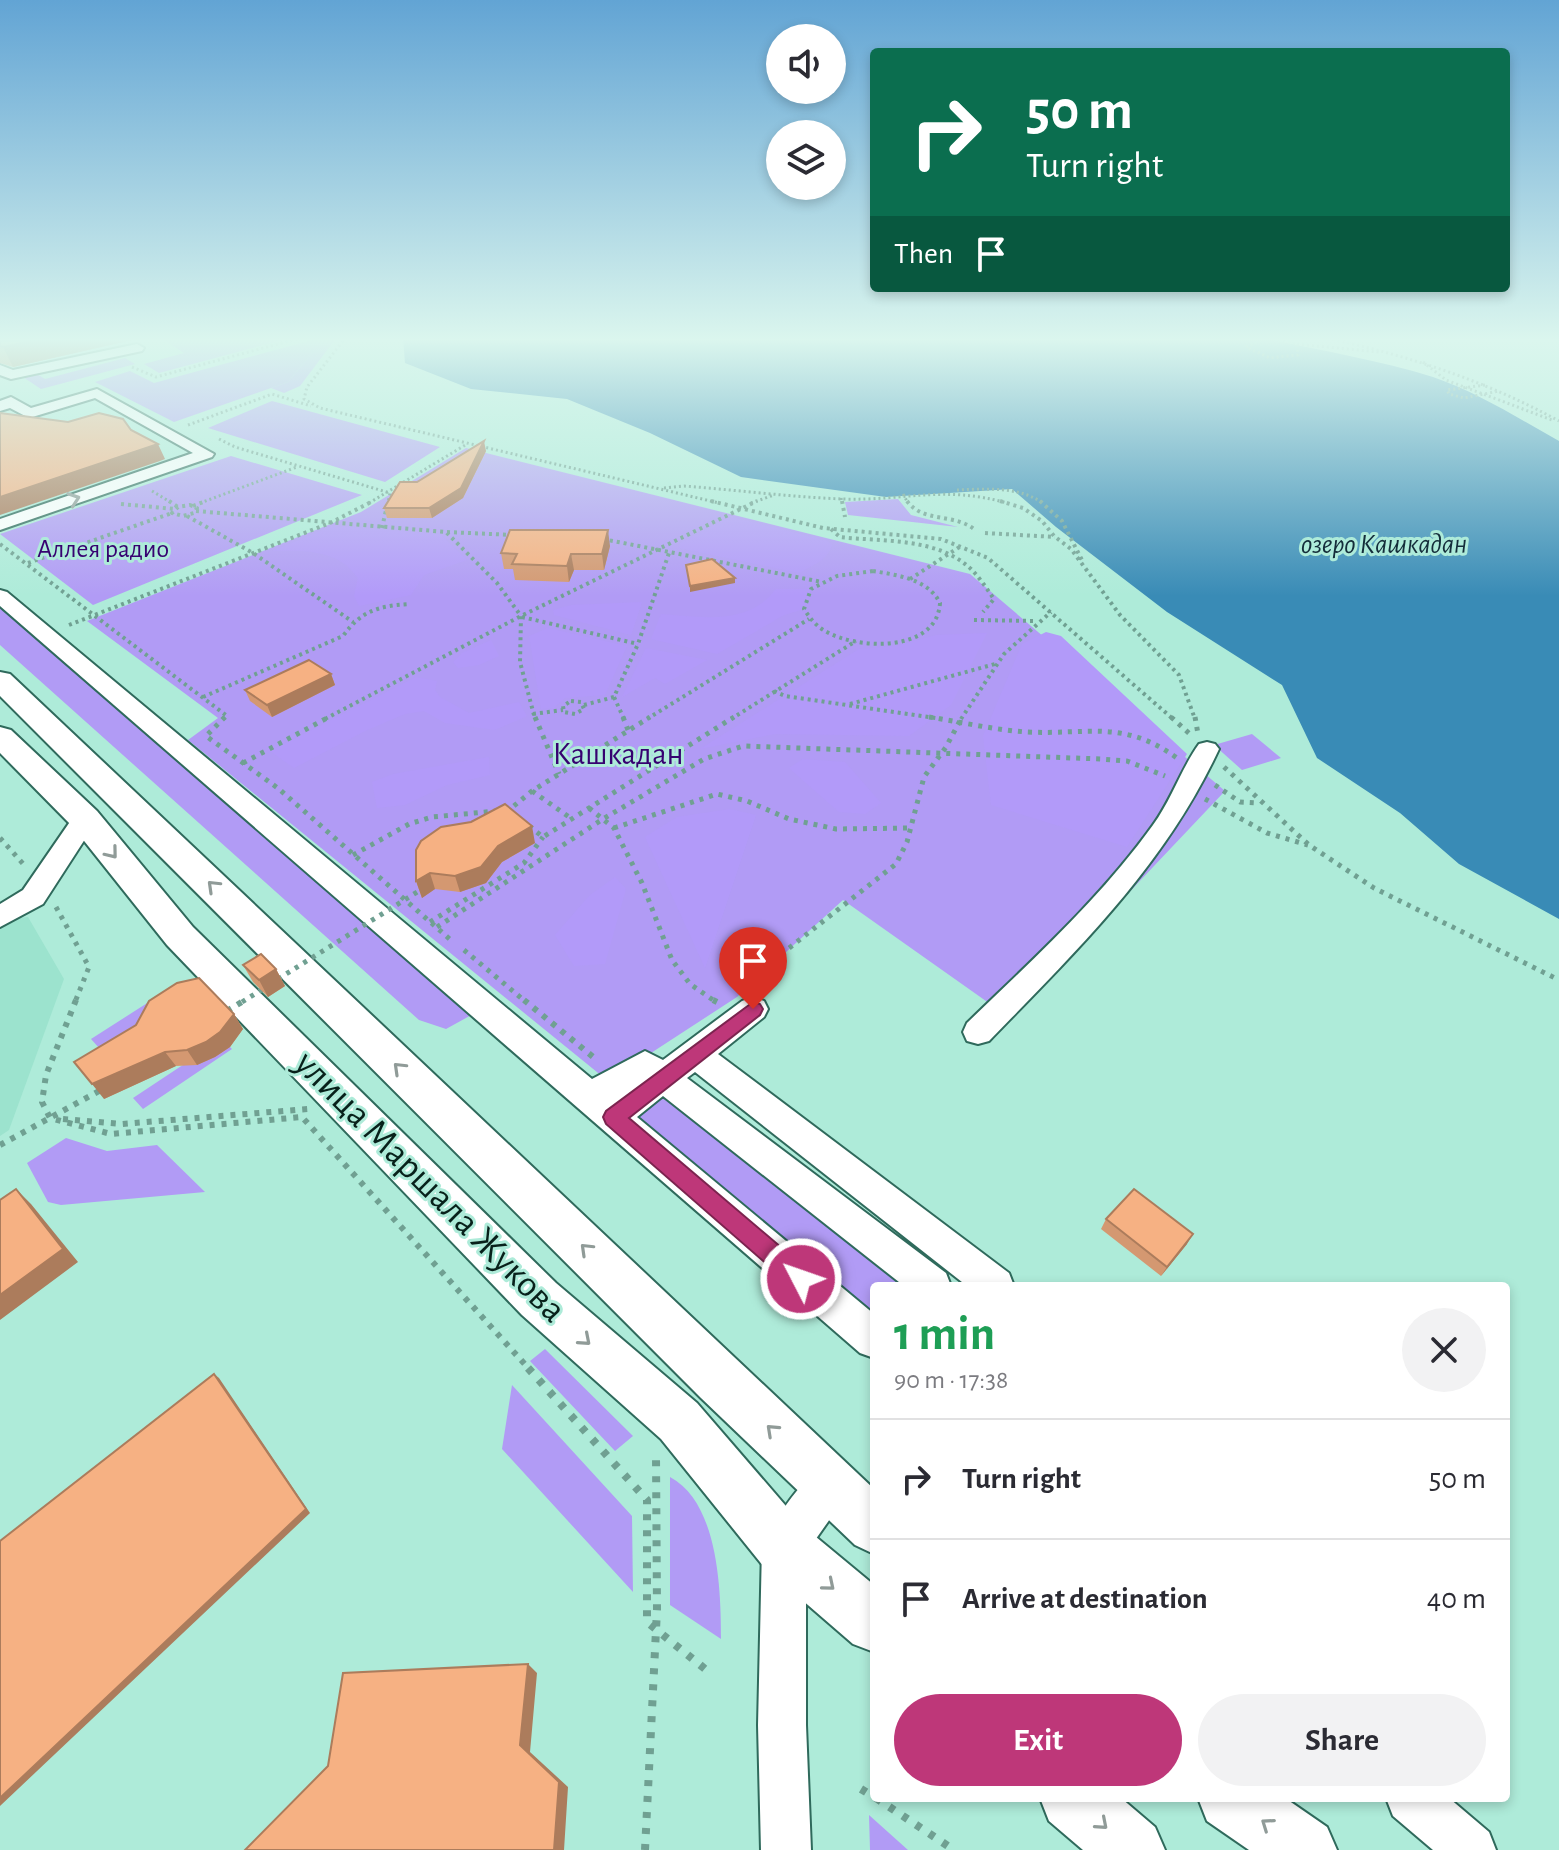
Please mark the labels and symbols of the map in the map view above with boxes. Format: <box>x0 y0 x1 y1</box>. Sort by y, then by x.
one-way arrow <box>66 493 80 509</box>
water label: озеро Кашкадан <box>1301 531 1467 559</box>
park label: Аллея радио <box>37 536 169 562</box>
park label: Кашкадан <box>552 738 684 770</box>
one-way arrow <box>102 844 117 858</box>
one-way arrow <box>208 881 222 895</box>
pin <box>719 927 787 1009</box>
street label: улица Маршала Жукова <box>286 1043 573 1330</box>
one-way arrow <box>394 1062 408 1077</box>
position arrow <box>759 1237 843 1321</box>
one-way arrow <box>580 1244 595 1258</box>
one-way arrow <box>576 1330 591 1345</box>
one-way arrow <box>767 1425 781 1439</box>
one-way arrow <box>819 1575 834 1590</box>
one-way arrow <box>1092 1814 1107 1829</box>
one-way arrow <box>1261 1819 1276 1834</box>

